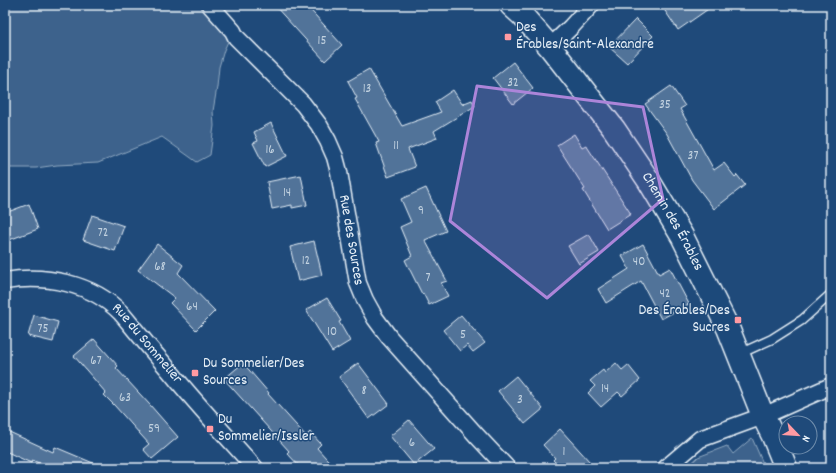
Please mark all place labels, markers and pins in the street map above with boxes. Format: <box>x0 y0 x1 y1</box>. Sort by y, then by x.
place label: Des Érables/Saint-Alexandre <box>516 17 654 56</box>
marker: Des Érables/Saint-Alexandre <box>503 32 513 42</box>
place label: Des Érables/Des Sucres <box>639 300 730 339</box>
marker: Des Érables/Des Sucres <box>733 315 743 325</box>
place label: Du Sommelier/Des Sources <box>203 353 305 392</box>
marker: Du Sommelier/Des Sources <box>190 368 200 378</box>
place label: Du Sommelier/Issler <box>218 409 315 448</box>
marker: Du Sommelier/Issler <box>205 424 215 434</box>

